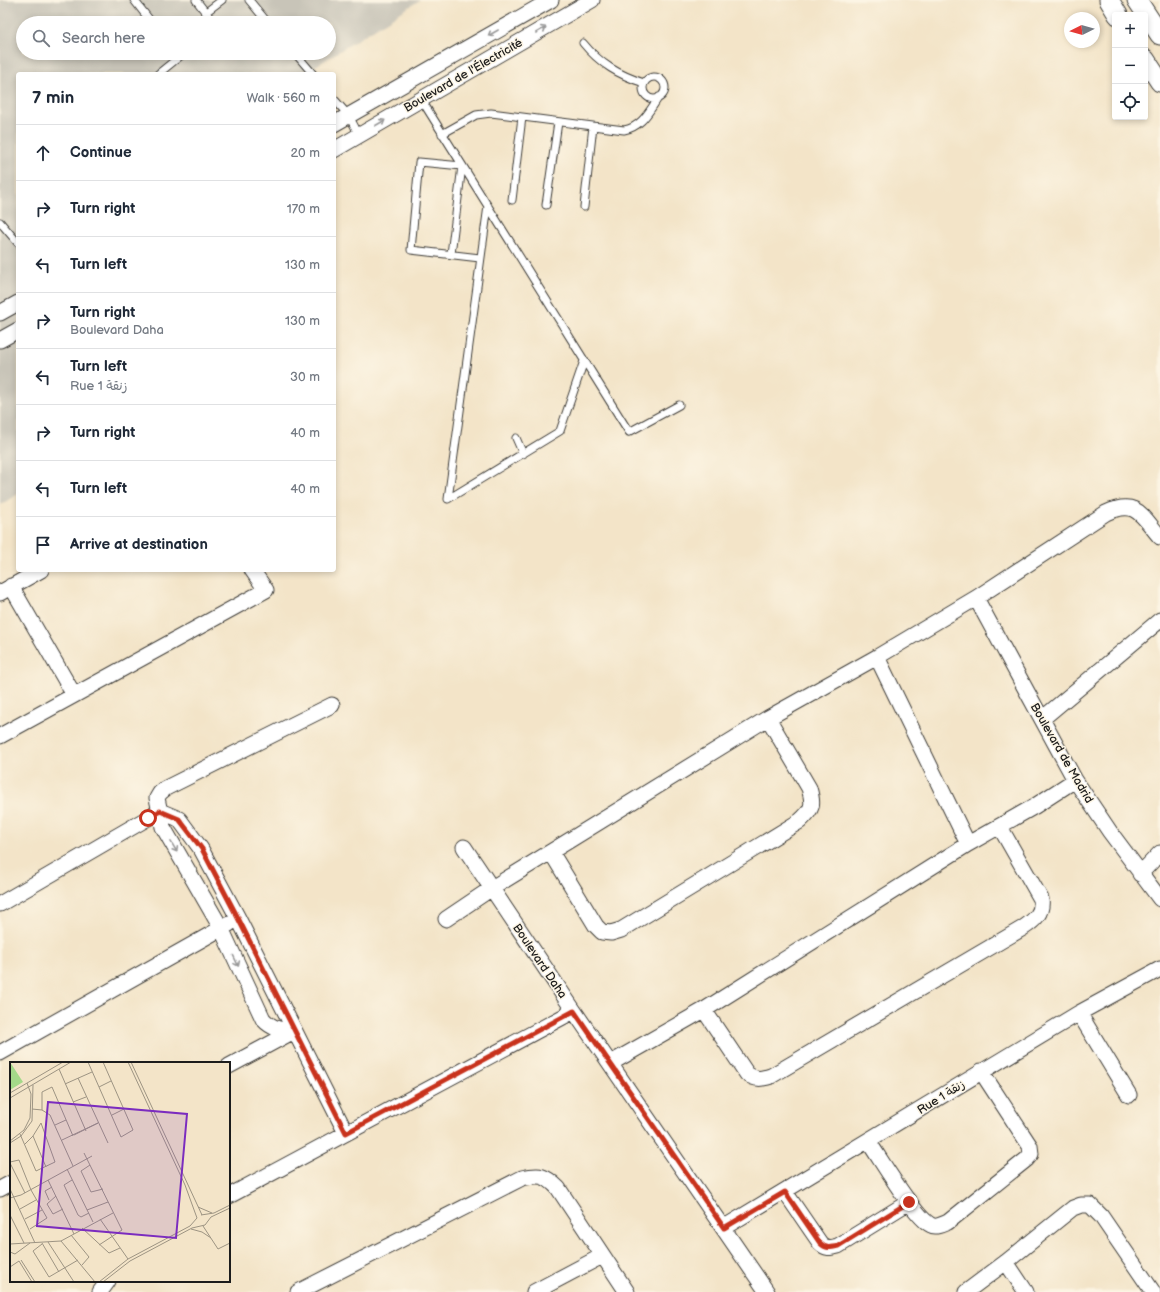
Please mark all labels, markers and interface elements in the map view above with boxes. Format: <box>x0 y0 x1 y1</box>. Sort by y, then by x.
north arrow <box>1064 12 1100 48</box>
map controls <box>1112 12 1148 120</box>
button: + <box>1112 12 1148 48</box>
search box <box>16 16 336 60</box>
one-way arrow <box>535 25 547 33</box>
icon: search <box>30 27 52 49</box>
text: Search here <box>62 29 145 48</box>
one-way arrow <box>487 30 499 38</box>
street label: Boulevard de l'Électricité <box>401 34 525 116</box>
button: − <box>1112 48 1148 84</box>
button: locate <box>1112 84 1148 120</box>
text: 7 min <box>32 88 74 108</box>
text: Walk · 560 m <box>246 90 320 106</box>
one-way arrow <box>374 119 386 127</box>
icon: ahead <box>32 142 54 164</box>
text: Continue <box>70 143 132 162</box>
text: 20 m <box>290 145 320 161</box>
icon: right <box>32 198 54 220</box>
text: Turn right <box>70 199 135 218</box>
text: 170 m <box>287 201 320 217</box>
icon: left <box>32 254 54 276</box>
text: Turn left <box>70 255 127 274</box>
text: 130 m <box>285 257 320 273</box>
text: Turn right <box>70 303 135 322</box>
icon: right <box>32 310 54 332</box>
text: 130 m <box>285 313 320 329</box>
text: Boulevard Daha <box>70 322 164 338</box>
text: Turn left <box>70 357 127 376</box>
icon: left <box>32 366 54 388</box>
text: 30 m <box>290 369 320 385</box>
text: Rue 1 زنقة <box>70 378 128 394</box>
icon: right <box>32 422 54 444</box>
text: Turn right <box>70 423 135 442</box>
text: 40 m <box>290 425 320 441</box>
icon: left <box>32 478 54 500</box>
text: Turn left <box>70 479 127 498</box>
text: 40 m <box>290 481 320 497</box>
icon: arrive <box>32 534 54 556</box>
text: Arrive at destination <box>70 535 208 554</box>
street label: Boulevard de Madrid <box>1027 701 1096 806</box>
route start <box>139 809 157 827</box>
one-way arrow <box>171 841 179 853</box>
street label: Boulevard Daha <box>509 921 570 1002</box>
one-way arrow <box>233 955 240 967</box>
inset map <box>10 1062 230 1282</box>
street label: Rue 1 زنقة <box>915 1077 968 1118</box>
route end <box>900 1193 918 1211</box>

